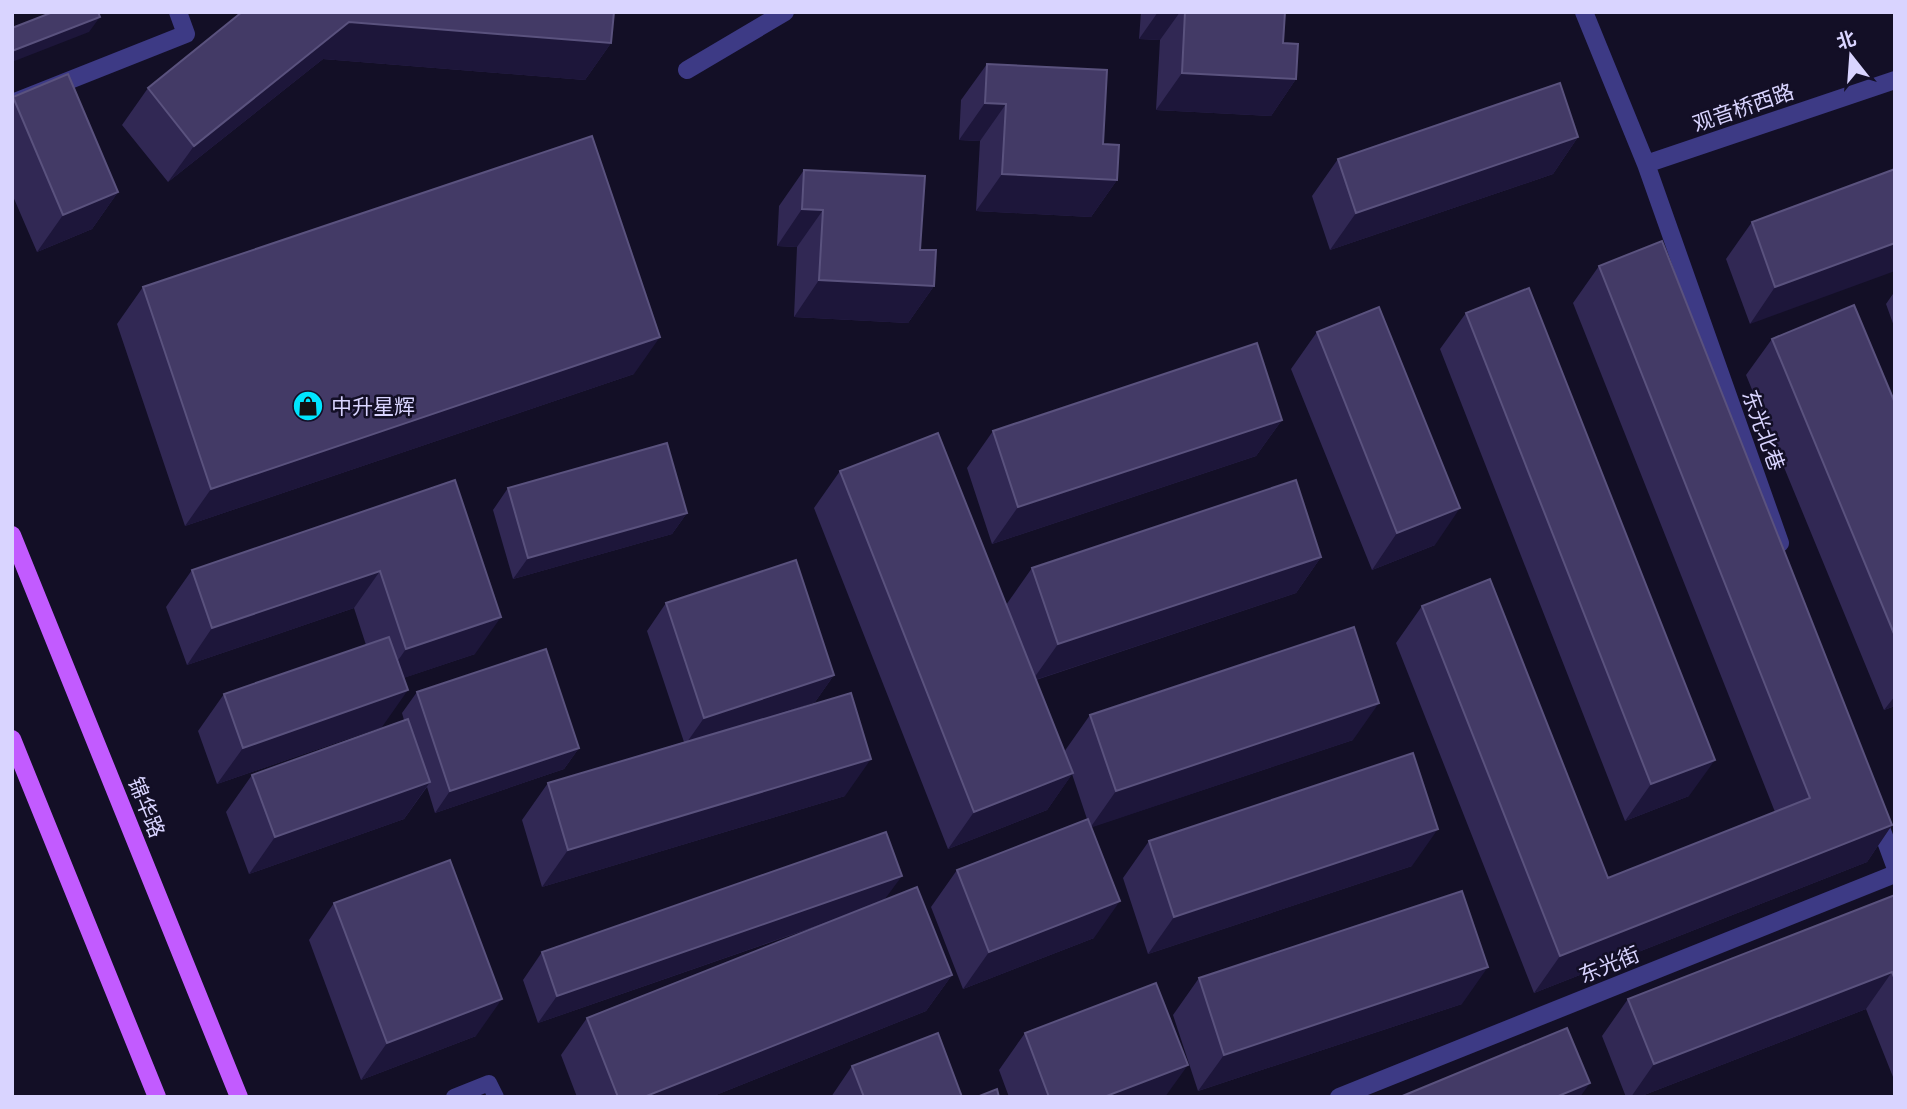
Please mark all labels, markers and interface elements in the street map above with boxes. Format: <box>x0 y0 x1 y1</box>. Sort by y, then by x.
north arrow <box>1816 21 1886 91</box>
text: 北 <box>1833 23 1859 56</box>
street label: 观音桥西路 <box>1688 75 1798 139</box>
street label: 东光北巷 <box>1735 385 1793 475</box>
shop icon: 中升星辉 <box>291 389 325 423</box>
place label: 中升星辉 <box>331 390 415 422</box>
street label: 锦华路 <box>120 772 174 842</box>
street label: 东光街 <box>1574 937 1644 991</box>

